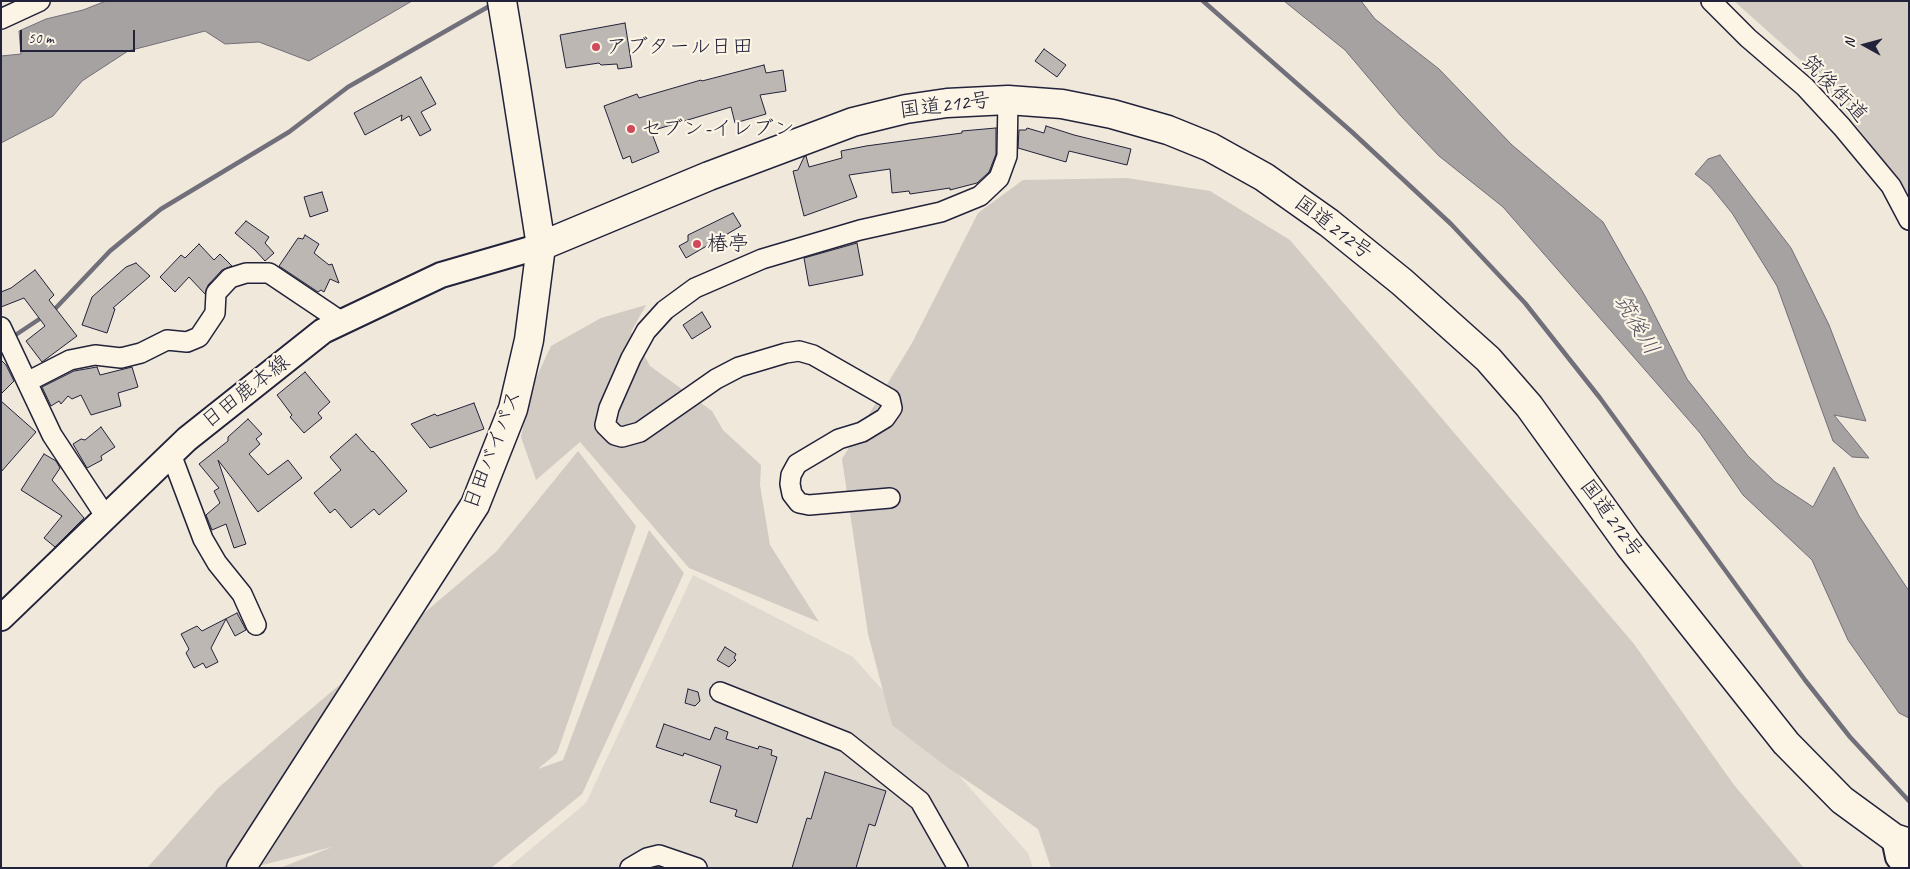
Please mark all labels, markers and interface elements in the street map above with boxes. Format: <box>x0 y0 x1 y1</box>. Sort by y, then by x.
scale bar <box>22 20 138 52</box>
north arrow <box>1840 20 1890 70</box>
text: 50 m <box>28 29 54 48</box>
place label: アブタール日田 <box>606 34 753 60</box>
text: N <box>1841 38 1859 48</box>
marker: アブタール日田 <box>590 41 602 53</box>
street label: 筑後街道 <box>1796 50 1872 128</box>
street label: 国道212号 <box>898 88 992 124</box>
place label: セブン-イレブン <box>641 116 795 142</box>
marker: セブン-イレブン <box>625 123 637 135</box>
street label: 国道212号 <box>1289 190 1377 266</box>
place label: 椿亭 <box>707 231 749 257</box>
marker: 椿亭 <box>691 238 703 250</box>
water label: 筑後川 <box>1608 290 1664 360</box>
street label: 日田鹿本線 <box>197 350 295 434</box>
street label: 日田バイパス <box>459 387 527 513</box>
street label: 国道212号 <box>1574 475 1648 563</box>

